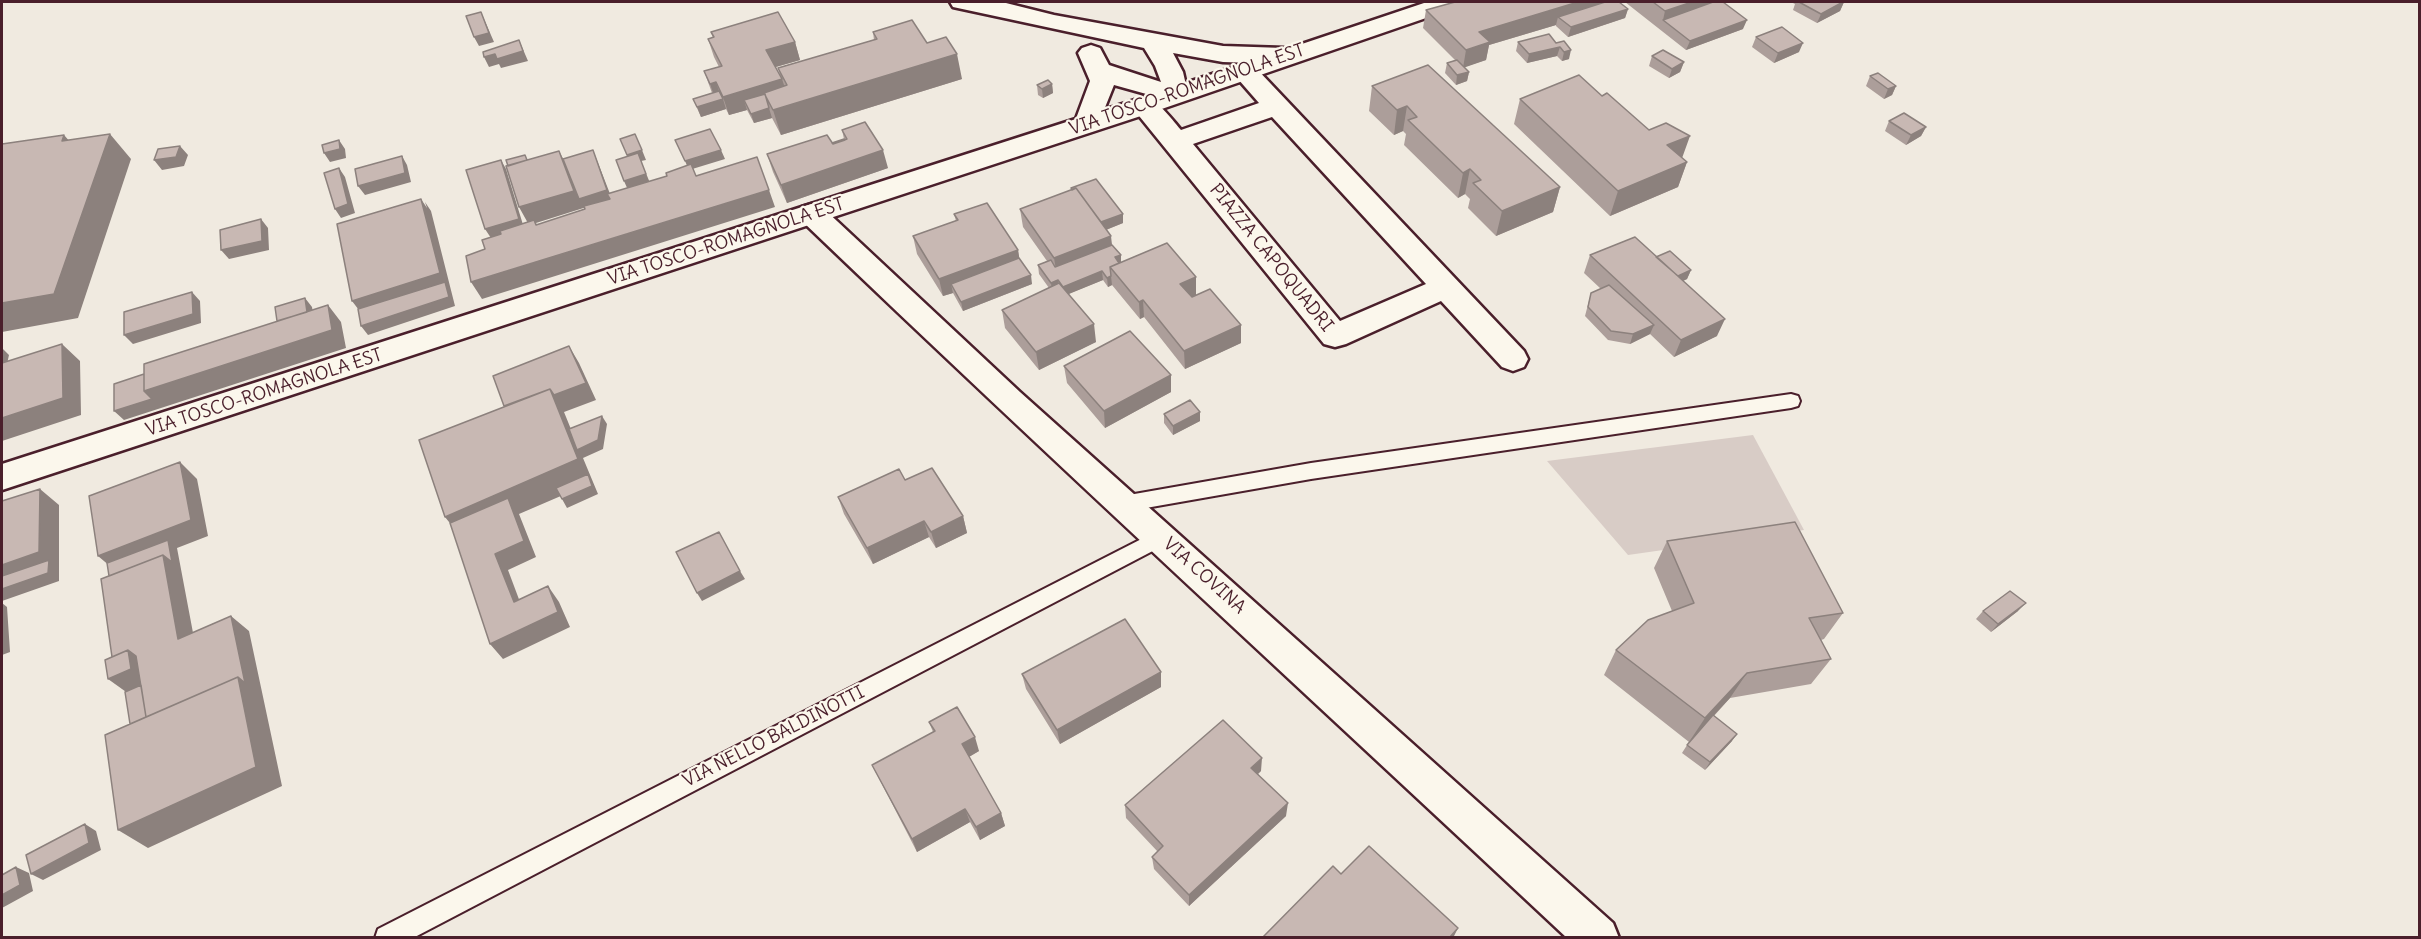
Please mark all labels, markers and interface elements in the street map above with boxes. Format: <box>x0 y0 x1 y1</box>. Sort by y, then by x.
street label: VIA TOSCO-ROMAGNOLA EST <box>1067 40 1307 140</box>
street label: PIAZZA CAPOQUADRI <box>1205 180 1337 336</box>
street label: VIA TOSCO-ROMAGNOLA EST <box>605 194 847 290</box>
street label: VIA TOSCO-ROMAGNOLA EST <box>143 345 385 441</box>
street label: VIA COVINA <box>1158 533 1250 619</box>
street label: VIA NELLO BALDINOTTI <box>680 682 868 792</box>

